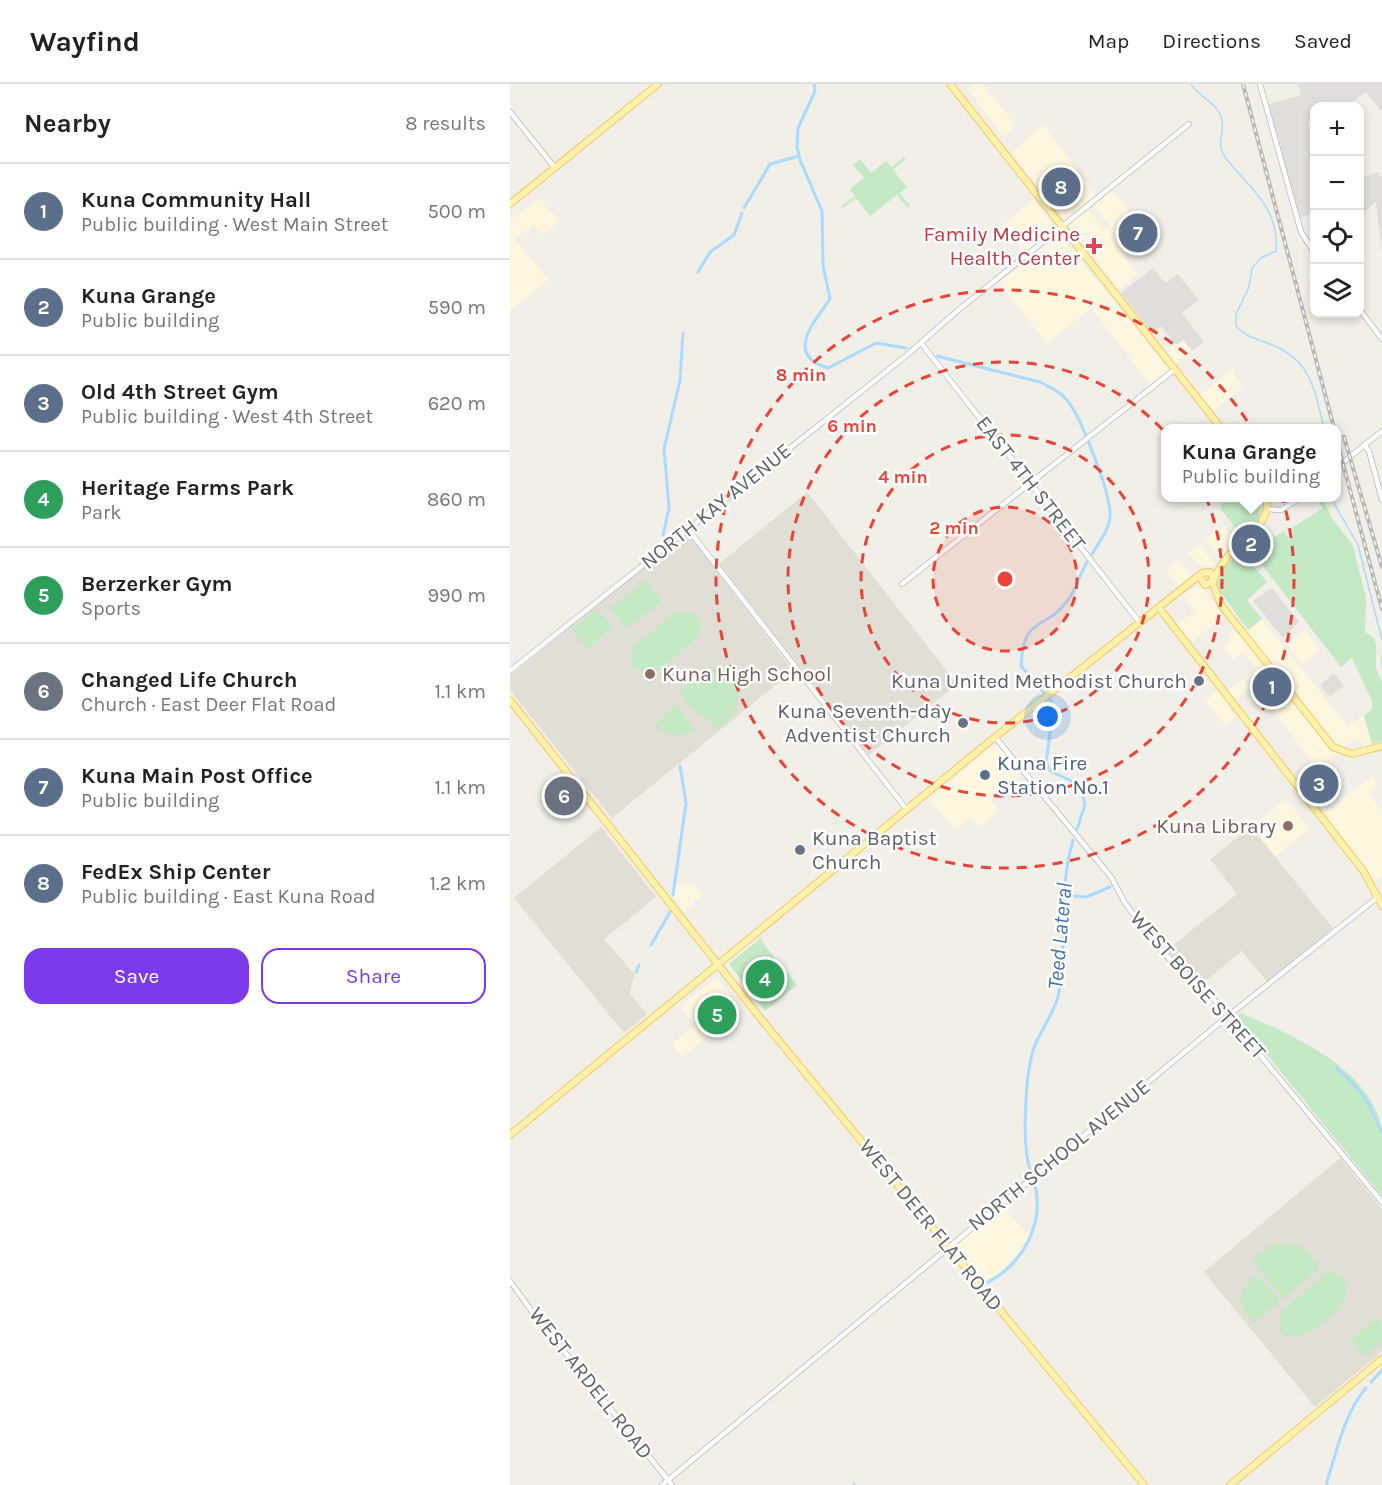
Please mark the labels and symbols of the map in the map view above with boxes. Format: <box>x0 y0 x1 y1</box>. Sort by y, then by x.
pin: 8 <box>1042 164 1080 210</box>
pin: 7 <box>1118 210 1158 256</box>
place label: Family Medicine Health Center <box>924 222 1080 270</box>
marker: Family Medicine Health Center <box>1085 237 1103 255</box>
text: 8 min <box>776 364 826 386</box>
street label: EAST 4TH STREET <box>971 411 1091 555</box>
text: 6 min <box>827 415 877 437</box>
street label: NORTH KAY AVENUE <box>636 438 796 574</box>
text: 4 min <box>878 466 928 488</box>
text: 2 min <box>929 517 979 539</box>
pin: 2 <box>1232 522 1270 566</box>
centre of rings <box>995 569 1015 589</box>
place label: Kuna High School <box>662 662 832 686</box>
pin: 1 <box>1252 664 1292 710</box>
marker: Kuna High School <box>643 667 657 681</box>
place label: Kuna United Methodist Church <box>891 669 1187 693</box>
marker: Kuna United Methodist Church <box>1192 674 1206 688</box>
place label: Kuna Seventh-day Adventist Church <box>777 699 951 747</box>
your location <box>1033 702 1062 731</box>
marker: Kuna Seventh-day Adventist Church <box>956 716 970 730</box>
place label: Kuna Fire Station No.1 <box>997 751 1109 799</box>
pin: 3 <box>1300 762 1338 806</box>
marker: Kuna Fire Station No.1 <box>978 768 992 782</box>
pin: 6 <box>544 774 584 818</box>
place label: Kuna Library <box>1156 814 1276 838</box>
marker: Kuna Library <box>1281 819 1295 833</box>
place label: Kuna Baptist Church <box>812 826 937 874</box>
marker: Kuna Baptist Church <box>793 843 807 857</box>
water label: Teed Lateral <box>1042 881 1078 991</box>
street label: WEST BOISE STREET <box>1125 906 1271 1064</box>
pin: 4 <box>746 956 784 1002</box>
pin: 5 <box>698 992 736 1038</box>
street label: NORTH SCHOOL AVENUE <box>963 1074 1155 1236</box>
street label: WEST DEER FLAT ROAD <box>854 1134 1008 1316</box>
street label: WEST ARDELL ROAD <box>524 1302 658 1464</box>

